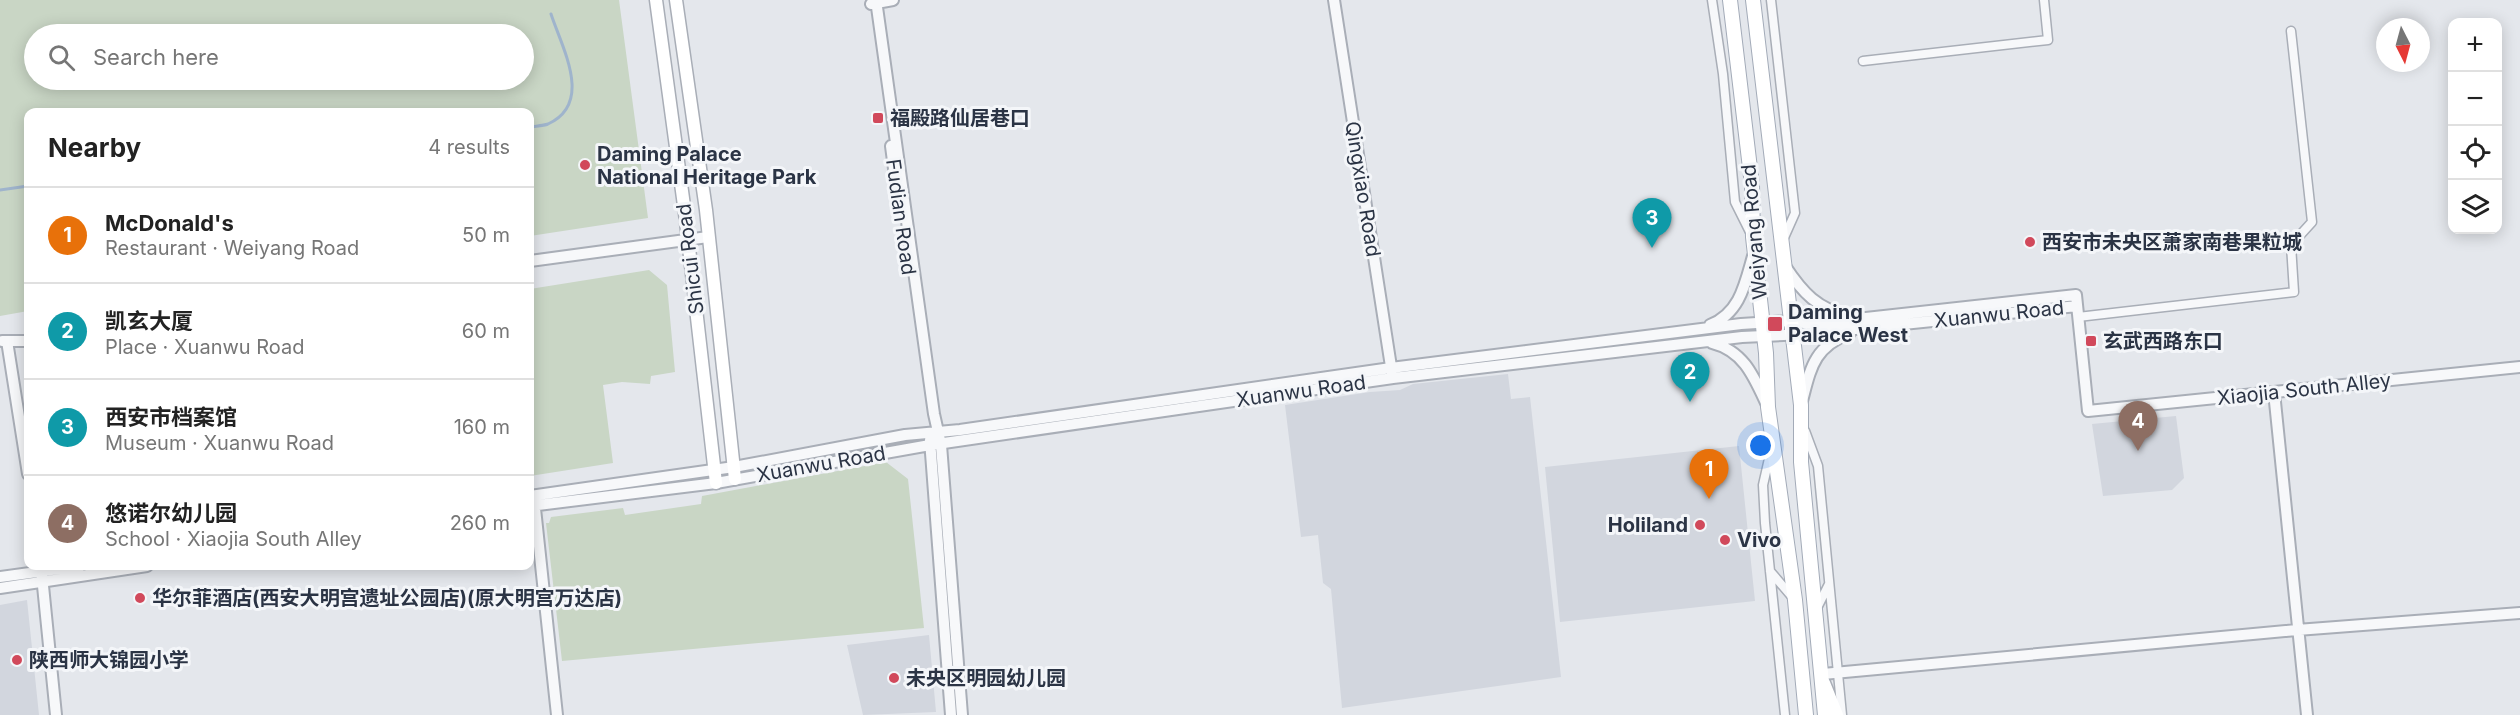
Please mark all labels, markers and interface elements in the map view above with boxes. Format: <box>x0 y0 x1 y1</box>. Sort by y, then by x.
north arrow <box>2376 18 2430 72</box>
map controls <box>2448 18 2502 234</box>
button: + <box>2448 18 2502 72</box>
search box <box>24 24 534 90</box>
icon: search <box>45 41 78 74</box>
text: Search here <box>93 44 219 70</box>
button: − <box>2448 72 2502 126</box>
place label: 福殿路仙居巷口 <box>890 106 1030 130</box>
marker: 福殿路仙居巷口 <box>871 111 885 125</box>
street label: Qingxiao Road <box>1340 119 1386 259</box>
button: locate <box>2448 126 2502 180</box>
text: Nearby <box>48 132 141 163</box>
text: 4 results <box>428 135 510 159</box>
place label: Daming Palace National Heritage Park <box>597 142 817 189</box>
street label: Fudian Road <box>881 157 921 277</box>
marker: Daming Palace National Heritage Park <box>578 158 592 172</box>
street label: Weiyang Road <box>1736 163 1772 301</box>
button: layers <box>2448 180 2502 234</box>
pin: 3 <box>1632 198 1672 248</box>
street label: Shicui Road <box>671 202 709 316</box>
text: McDonald's <box>105 210 234 236</box>
text: 1 <box>63 223 72 247</box>
text: 50 m <box>462 223 510 247</box>
place label: 西安市未央区萧家南巷果粒城 <box>2042 230 2302 254</box>
marker: 西安市未央区萧家南巷果粒城 <box>2023 235 2037 249</box>
text: Restaurant · Weiyang Road <box>105 236 359 260</box>
street label: Xuanwu Road <box>1933 295 2065 333</box>
place label: Daming Palace West <box>1788 300 1908 347</box>
text: 凯玄大厦 <box>105 308 193 334</box>
marker: Daming Palace West <box>1766 315 1784 333</box>
text: 2 <box>61 319 74 343</box>
text: 60 m <box>462 319 510 343</box>
place label: 玄武西路东口 <box>2103 329 2223 353</box>
marker: 玄武西路东口 <box>2084 334 2098 348</box>
text: Place · Xuanwu Road <box>105 335 305 359</box>
pin: 2 <box>1670 352 1710 402</box>
street label: Xiaojia South Alley <box>2216 368 2392 410</box>
street label: Xuanwu Road <box>1235 370 1367 412</box>
pin: 4 <box>2118 402 2158 451</box>
text: 西安市档案馆 <box>105 404 237 430</box>
text: 3 <box>61 415 74 439</box>
text: 160 m <box>454 415 510 439</box>
text: Museum · Xuanwu Road <box>105 431 334 455</box>
your location <box>1746 431 1775 460</box>
street label: Xuanwu Road <box>755 441 887 487</box>
pin: 1 <box>1690 450 1728 499</box>
text: 悠诺尔幼儿园 <box>105 500 237 526</box>
text: 4 <box>61 511 74 535</box>
text: 260 m <box>450 511 510 535</box>
place label: Holiland <box>1608 513 1688 537</box>
marker: Holiland <box>1693 518 1707 532</box>
text: School · Xiaojia South Alley <box>105 527 362 551</box>
place label: Vivo <box>1737 528 1781 552</box>
marker: Vivo <box>1718 533 1732 547</box>
place label: 华尔菲酒店(西安大明宫遗址公园店)(原大明宫万达店) <box>152 586 622 610</box>
marker: 华尔菲酒店(西安大明宫遗址公园店)(原大明宫万达店) <box>133 591 147 605</box>
place label: 陕西师大锦园小学 <box>29 648 189 672</box>
marker: 陕西师大锦园小学 <box>10 653 24 667</box>
place label: 未央区明园幼儿园 <box>906 666 1066 690</box>
marker: 未央区明园幼儿园 <box>887 671 901 685</box>

